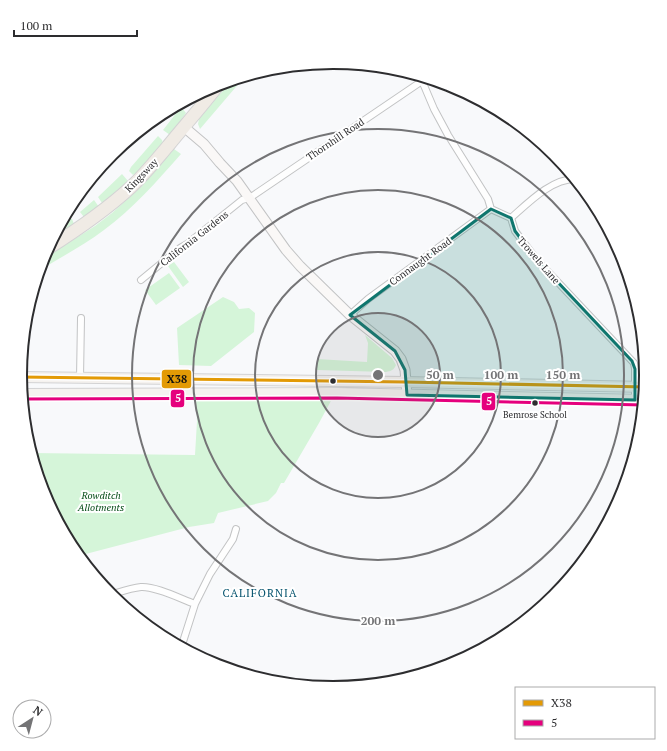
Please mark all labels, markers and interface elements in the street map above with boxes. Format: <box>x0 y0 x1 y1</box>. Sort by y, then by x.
scale bar <box>14 12 137 38</box>
text: 100 m <box>20 18 53 33</box>
street label: Thornhill Road <box>304 115 367 164</box>
street label: Kingsway <box>122 155 161 195</box>
street label: California Gardens <box>158 208 231 269</box>
street label: Connaught Road <box>387 234 454 288</box>
street label: Trowels Lane <box>514 234 563 287</box>
text: 50 m <box>426 367 454 382</box>
text: 100 m <box>484 367 518 382</box>
text: 150 m <box>546 367 580 382</box>
centre of rings <box>371 368 385 382</box>
line badge: X38 <box>161 369 192 389</box>
text: X38 <box>167 372 187 386</box>
unlabelled marker <box>328 376 338 386</box>
line badge: 5 <box>170 389 185 408</box>
text: 5 <box>175 391 181 405</box>
line badge: 5 <box>481 392 496 411</box>
text: 5 <box>486 394 492 408</box>
marker: Bemrose School <box>530 398 540 408</box>
place label: Bemrose School <box>503 409 567 421</box>
park label: Rowditch Allotments <box>77 489 124 514</box>
district label: CALIFORNIA <box>223 586 297 600</box>
text: 200 m <box>361 613 395 628</box>
legend <box>515 687 655 739</box>
text: X38 <box>551 695 572 710</box>
north arrow <box>12 699 52 739</box>
text: N <box>30 703 46 719</box>
text: 5 <box>551 715 557 730</box>

